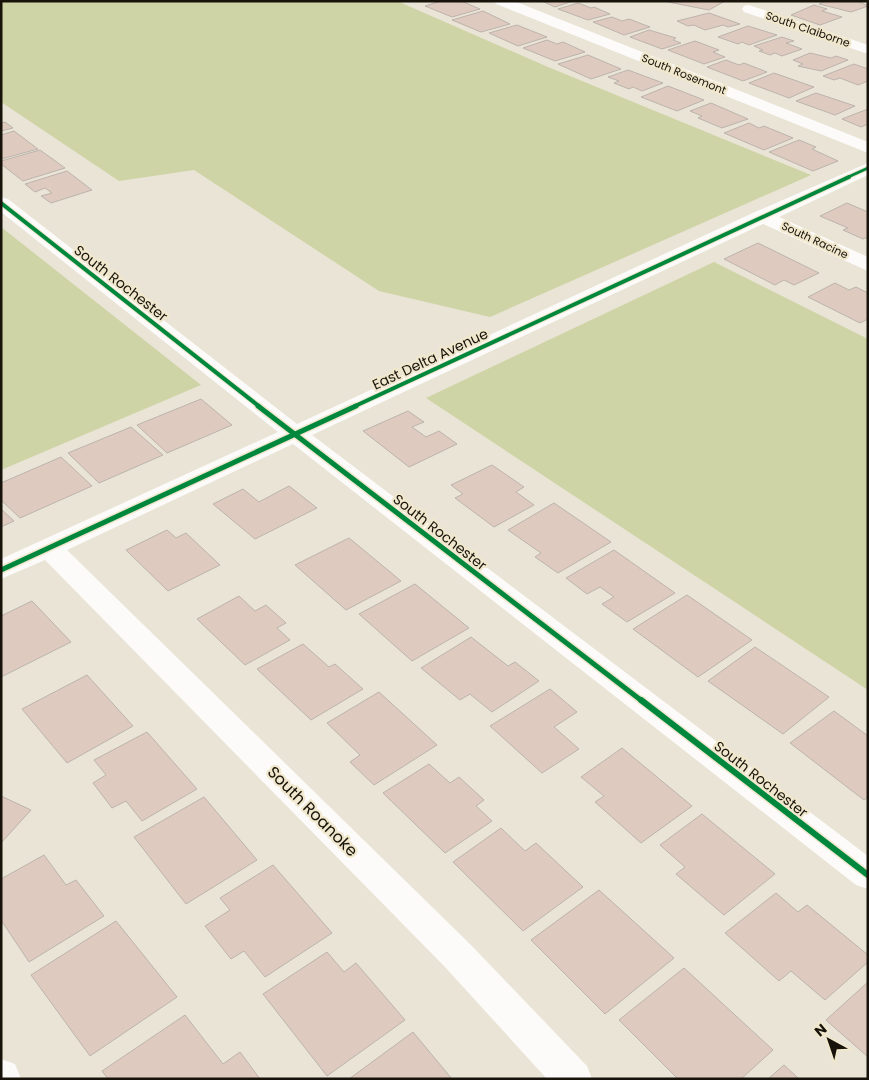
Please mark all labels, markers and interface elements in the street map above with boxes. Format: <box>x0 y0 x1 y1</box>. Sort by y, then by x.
street label: South Claiborne <box>764 7 853 51</box>
street label: South Rosemont <box>639 50 729 98</box>
street label: South Racine <box>779 218 851 263</box>
street label: South Rochester <box>70 240 172 326</box>
street label: East Delta Avenue <box>369 323 491 395</box>
street label: South Rochester <box>389 489 491 575</box>
street label: South Rochester <box>710 736 812 822</box>
street label: South Roanoke <box>262 761 363 862</box>
north arrow <box>804 1015 854 1065</box>
text: N <box>810 1019 831 1041</box>

